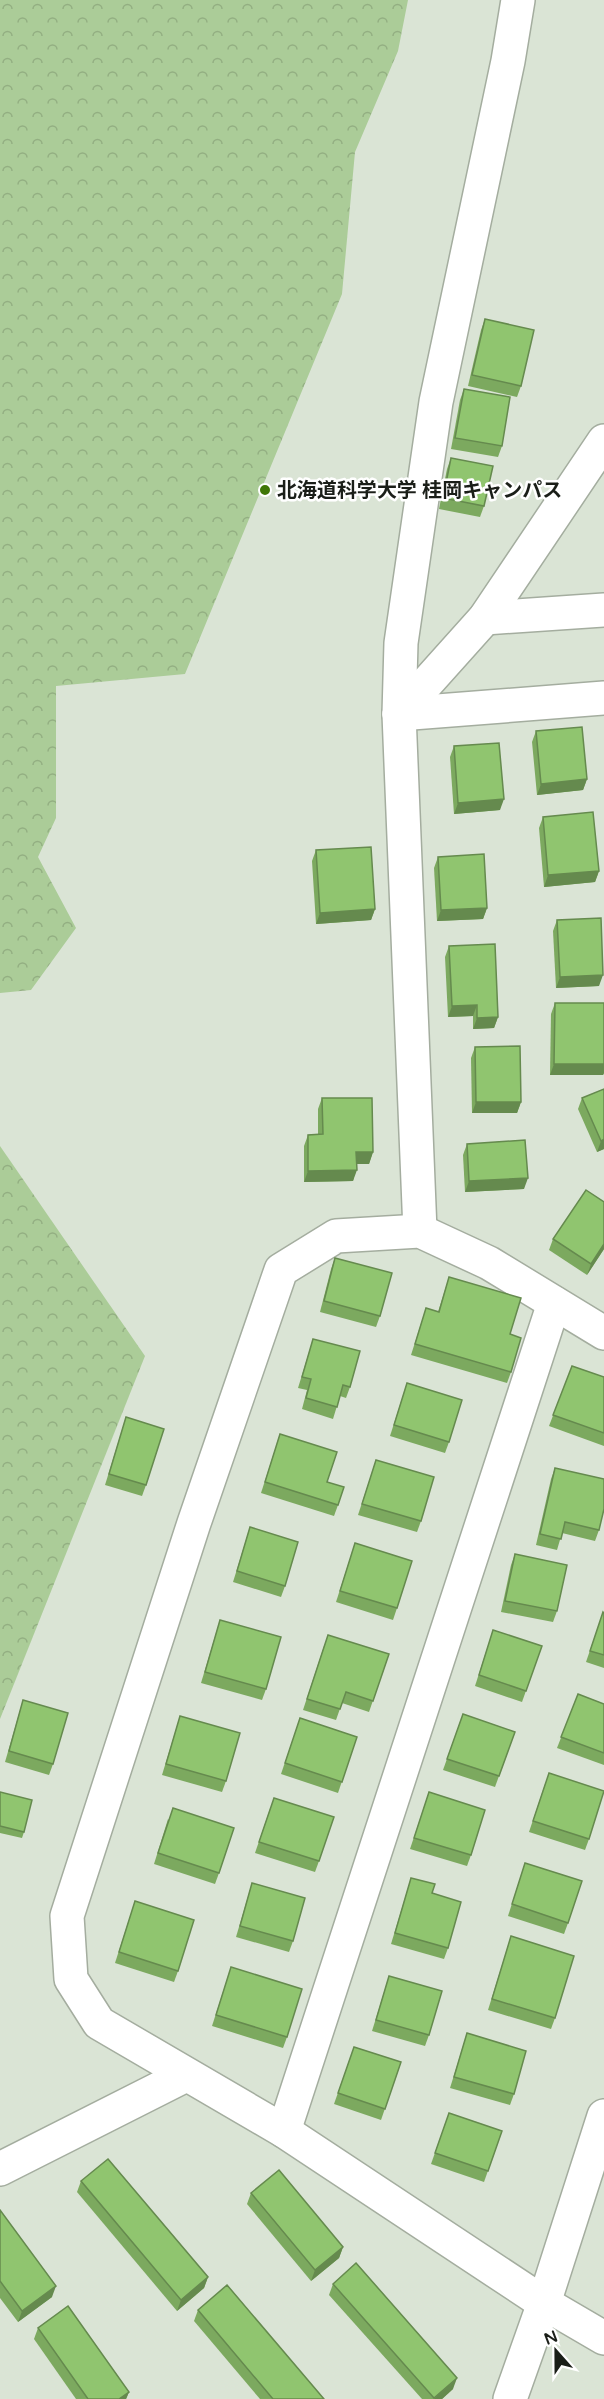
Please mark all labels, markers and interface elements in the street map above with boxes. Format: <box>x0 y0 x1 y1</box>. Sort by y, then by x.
place label: 北海道科学大学 桂岡キャンパス <box>277 479 562 503</box>
marker: 北海道科学大学 桂岡キャンパス <box>258 483 272 497</box>
north arrow <box>526 2321 586 2381</box>
text: N <box>541 2326 561 2350</box>

